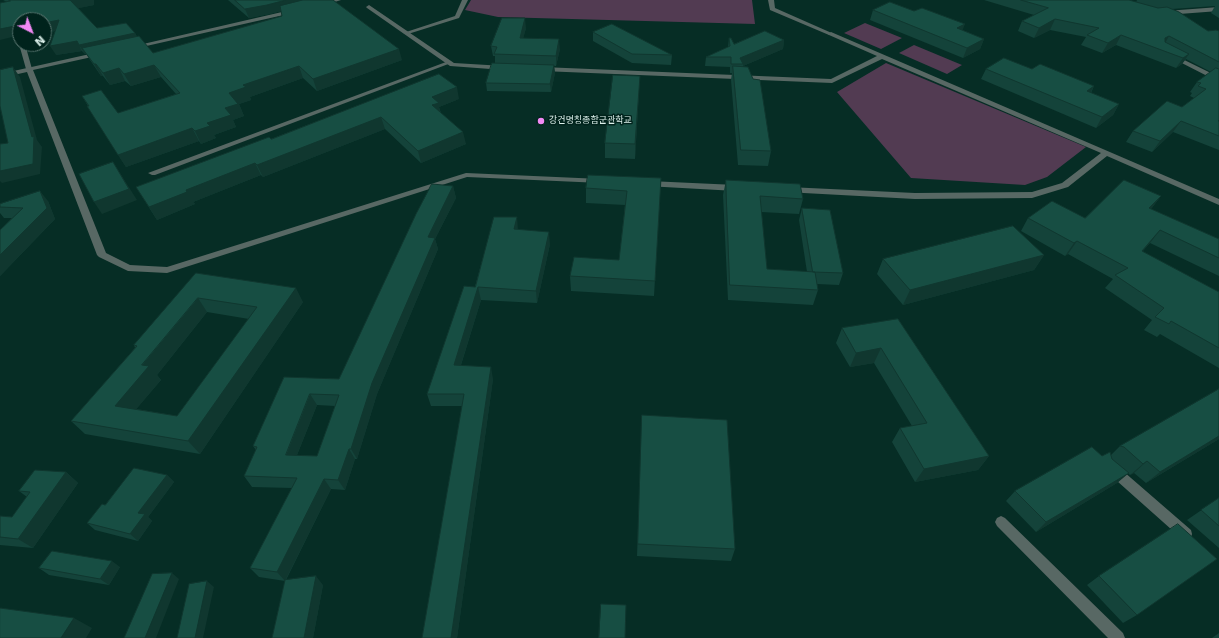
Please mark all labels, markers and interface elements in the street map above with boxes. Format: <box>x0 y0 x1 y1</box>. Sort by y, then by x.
north arrow <box>12 12 52 52</box>
text: N <box>32 33 47 48</box>
marker: 강건명칭종합군관학교 <box>536 116 546 126</box>
place label: 강건명칭종합군관학교 <box>549 116 632 126</box>

